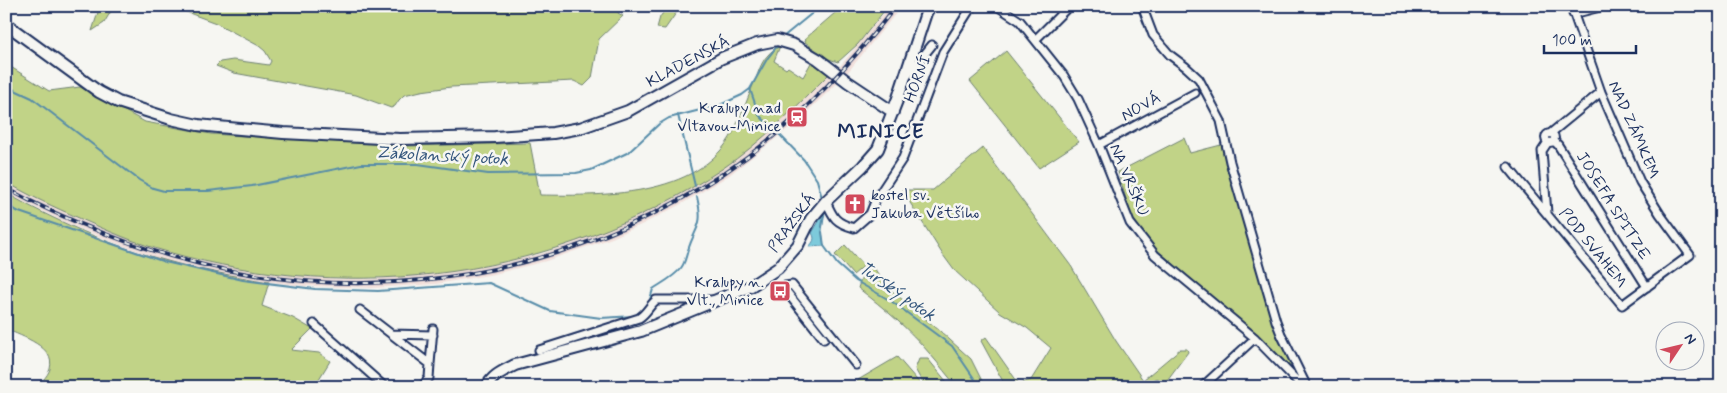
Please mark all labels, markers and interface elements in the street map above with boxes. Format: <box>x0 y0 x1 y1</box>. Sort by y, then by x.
scale bar <box>1544 22 1637 54</box>
street label: KLADENSKÁ <box>643 31 733 93</box>
text: 100 m <box>1552 31 1592 51</box>
street label: HORNÍ <box>899 52 937 106</box>
street label: NAD ZÁMKEM <box>1603 78 1665 182</box>
street label: NOVÁ <box>1117 88 1165 126</box>
place label: Kralupy nad Vltavou-Minice <box>677 98 781 137</box>
station icon: Kralupy nad Vltavou-Minice <box>785 105 809 129</box>
district label: MINICE <box>837 118 925 146</box>
water label: Zákolanský potok <box>375 141 509 171</box>
street label: NA VRŠKU <box>1104 141 1154 219</box>
street label: JOSEFA SPITZE <box>1571 148 1655 264</box>
place label: kostel sv. Jakuba Většího <box>871 185 979 224</box>
street label: PRAŽSKÁ <box>763 189 821 257</box>
church icon: kostel sv. Jakuba Většího <box>843 192 867 216</box>
street label: POD SVAHEM <box>1554 204 1632 292</box>
water label: Turský potok <box>854 257 940 327</box>
place label: Kralupy n. Vlt., Minice <box>687 272 764 311</box>
bus stop icon: Kralupy n. Vlt., Minice <box>768 279 792 303</box>
north arrow <box>1654 320 1704 370</box>
text: N <box>1680 330 1700 348</box>

